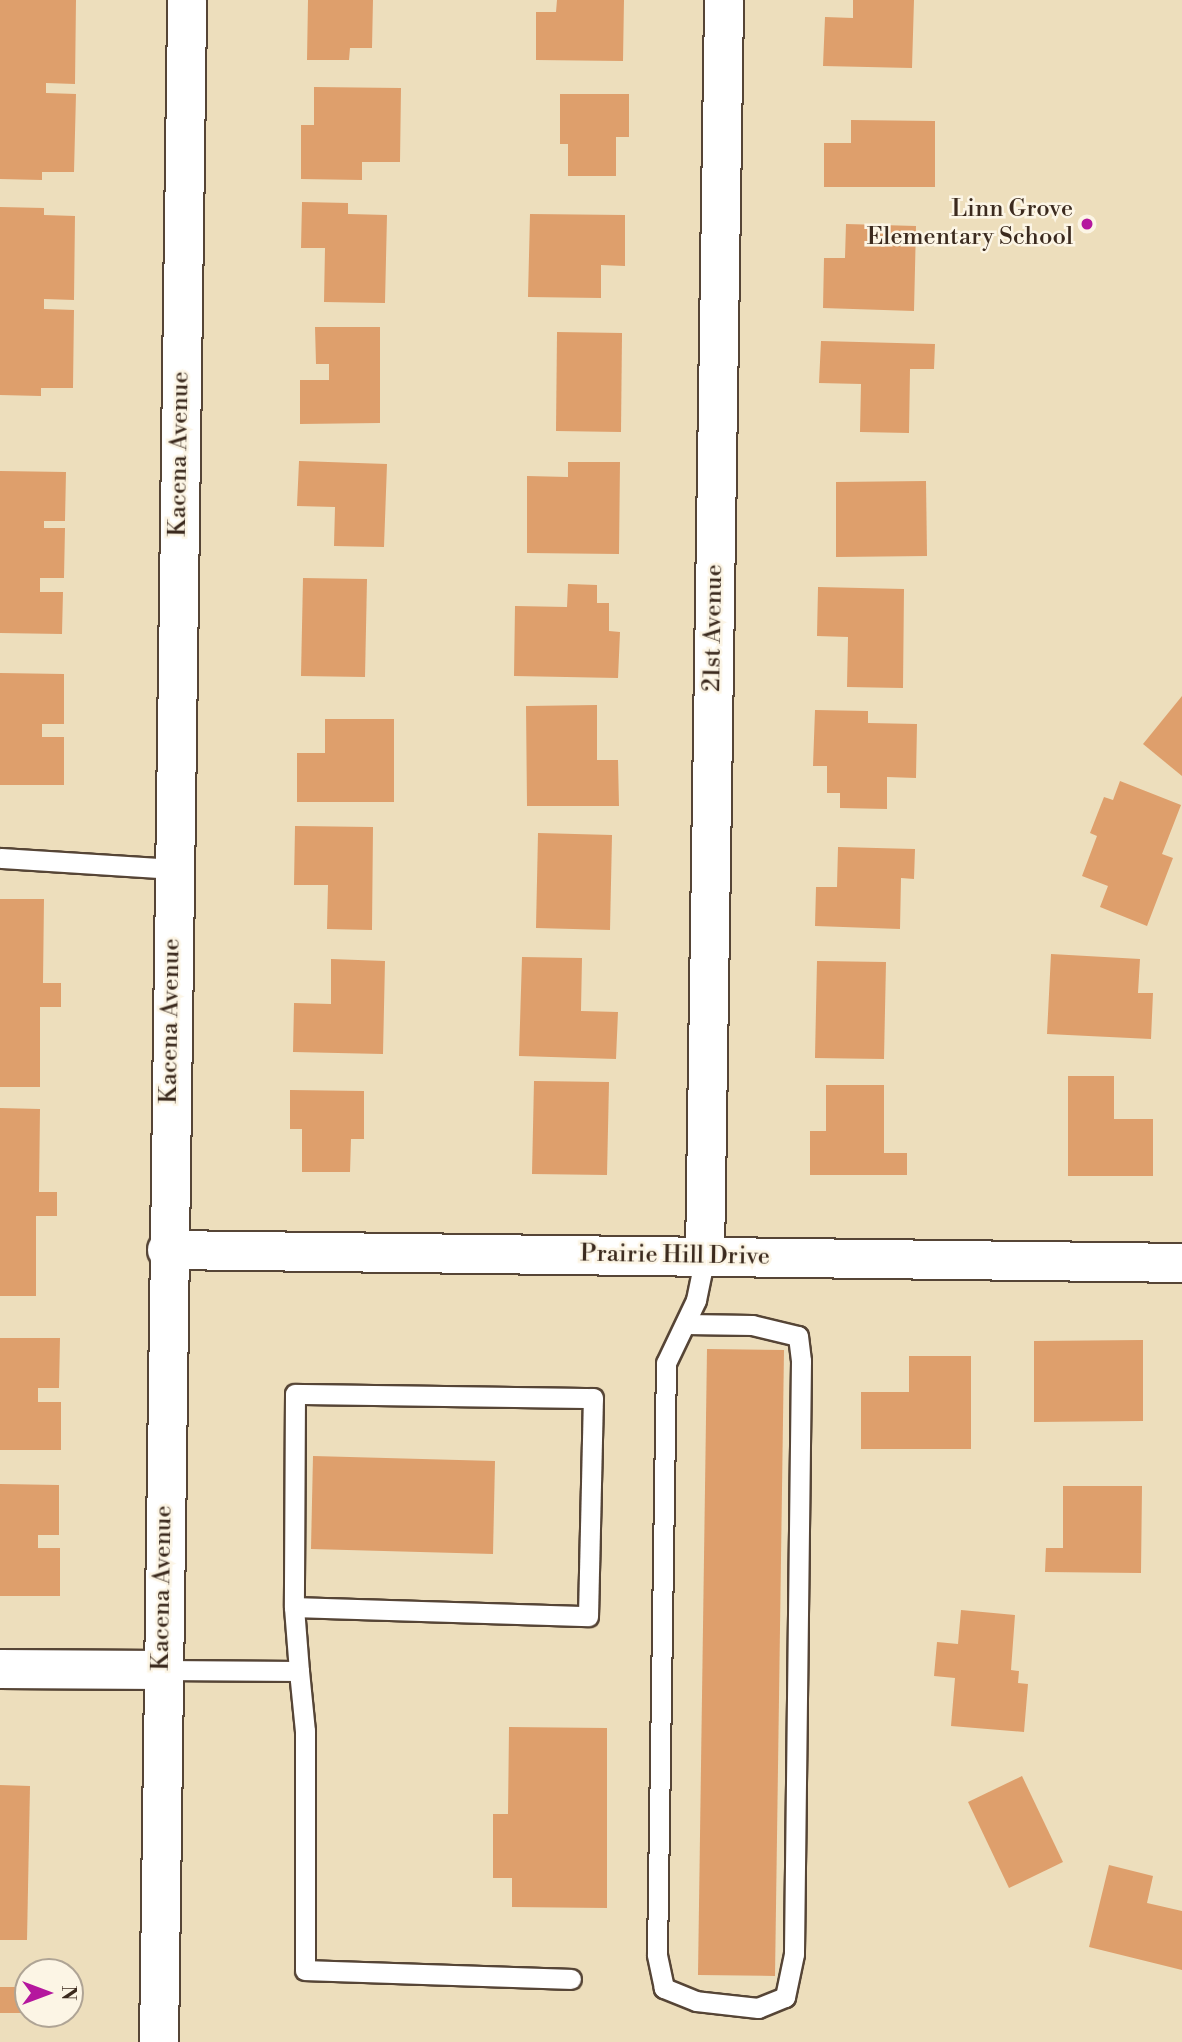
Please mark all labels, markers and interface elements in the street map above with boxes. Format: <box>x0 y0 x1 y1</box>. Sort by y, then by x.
place label: Linn Grove Elementary School <box>867 196 1073 252</box>
marker: Linn Grove Elementary School <box>1079 216 1095 232</box>
street label: Kacena Avenue <box>164 371 196 537</box>
street label: 21st Avenue <box>698 564 730 692</box>
street label: Kacena Avenue <box>155 938 187 1104</box>
street label: Prairie Hill Drive <box>580 1240 770 1272</box>
street label: Kacena Avenue <box>147 1505 179 1671</box>
north arrow <box>14 1958 84 2028</box>
text: N <box>56 1985 80 2001</box>

